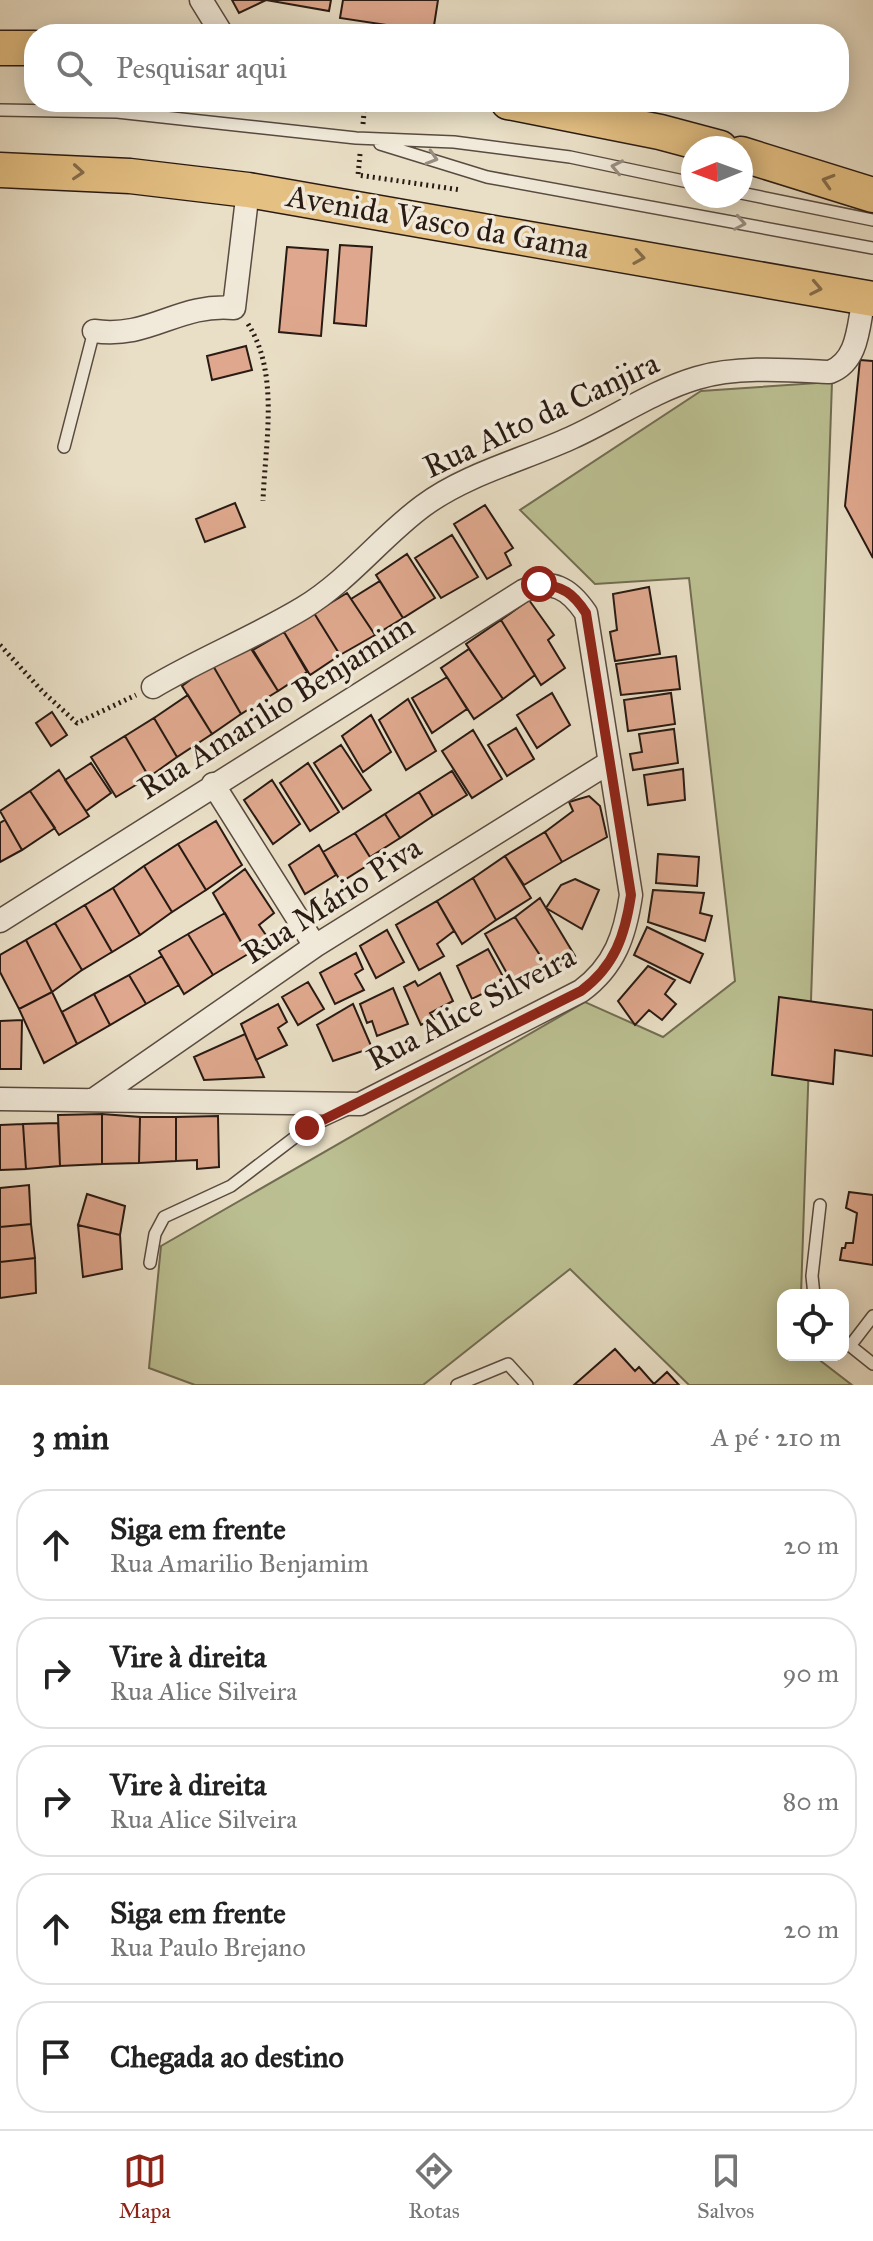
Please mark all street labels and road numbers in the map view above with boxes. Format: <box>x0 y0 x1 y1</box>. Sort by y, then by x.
street label: Avenida Vasco da Gama <box>282 176 593 268</box>
street label: Rua Alto da Canjira <box>417 343 665 487</box>
street label: Rua Amarilio Benjamim <box>131 606 422 808</box>
street label: Rua Mário Piva <box>235 827 429 972</box>
street label: Rua Alice Silveira <box>360 936 582 1079</box>

